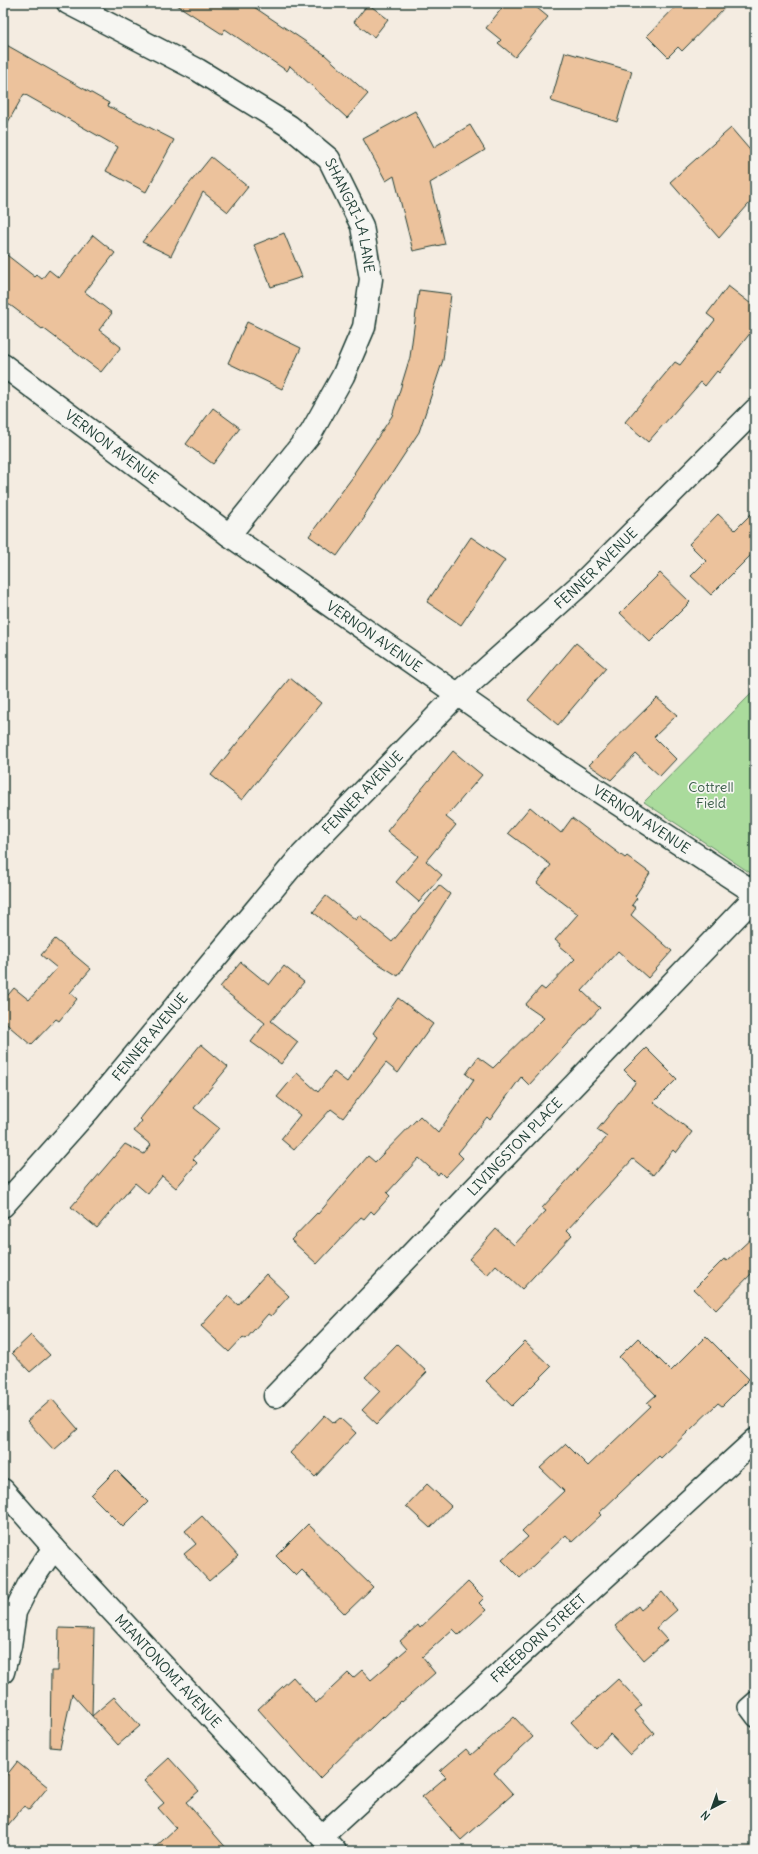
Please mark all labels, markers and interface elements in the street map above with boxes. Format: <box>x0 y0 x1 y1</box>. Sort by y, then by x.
street label: SHANGRI-LA LANE <box>321 155 379 274</box>
street label: VERNON AVENUE <box>61 406 162 488</box>
street label: FENNER AVENUE <box>551 524 641 613</box>
street label: VERNON AVENUE <box>323 597 426 676</box>
street label: FENNER AVENUE <box>318 747 407 838</box>
park label: Cottrell Field <box>688 778 734 812</box>
street label: VERNON AVENUE <box>590 781 694 857</box>
street label: FENNER AVENUE <box>108 989 192 1085</box>
street label: LIVINGSTON PLACE <box>464 1094 566 1199</box>
street label: FREEBORN STREET <box>487 1590 590 1686</box>
street label: MIANTONOMI AVENUE <box>111 1611 225 1732</box>
north arrow <box>692 1788 732 1828</box>
text: N <box>698 1808 713 1823</box>

